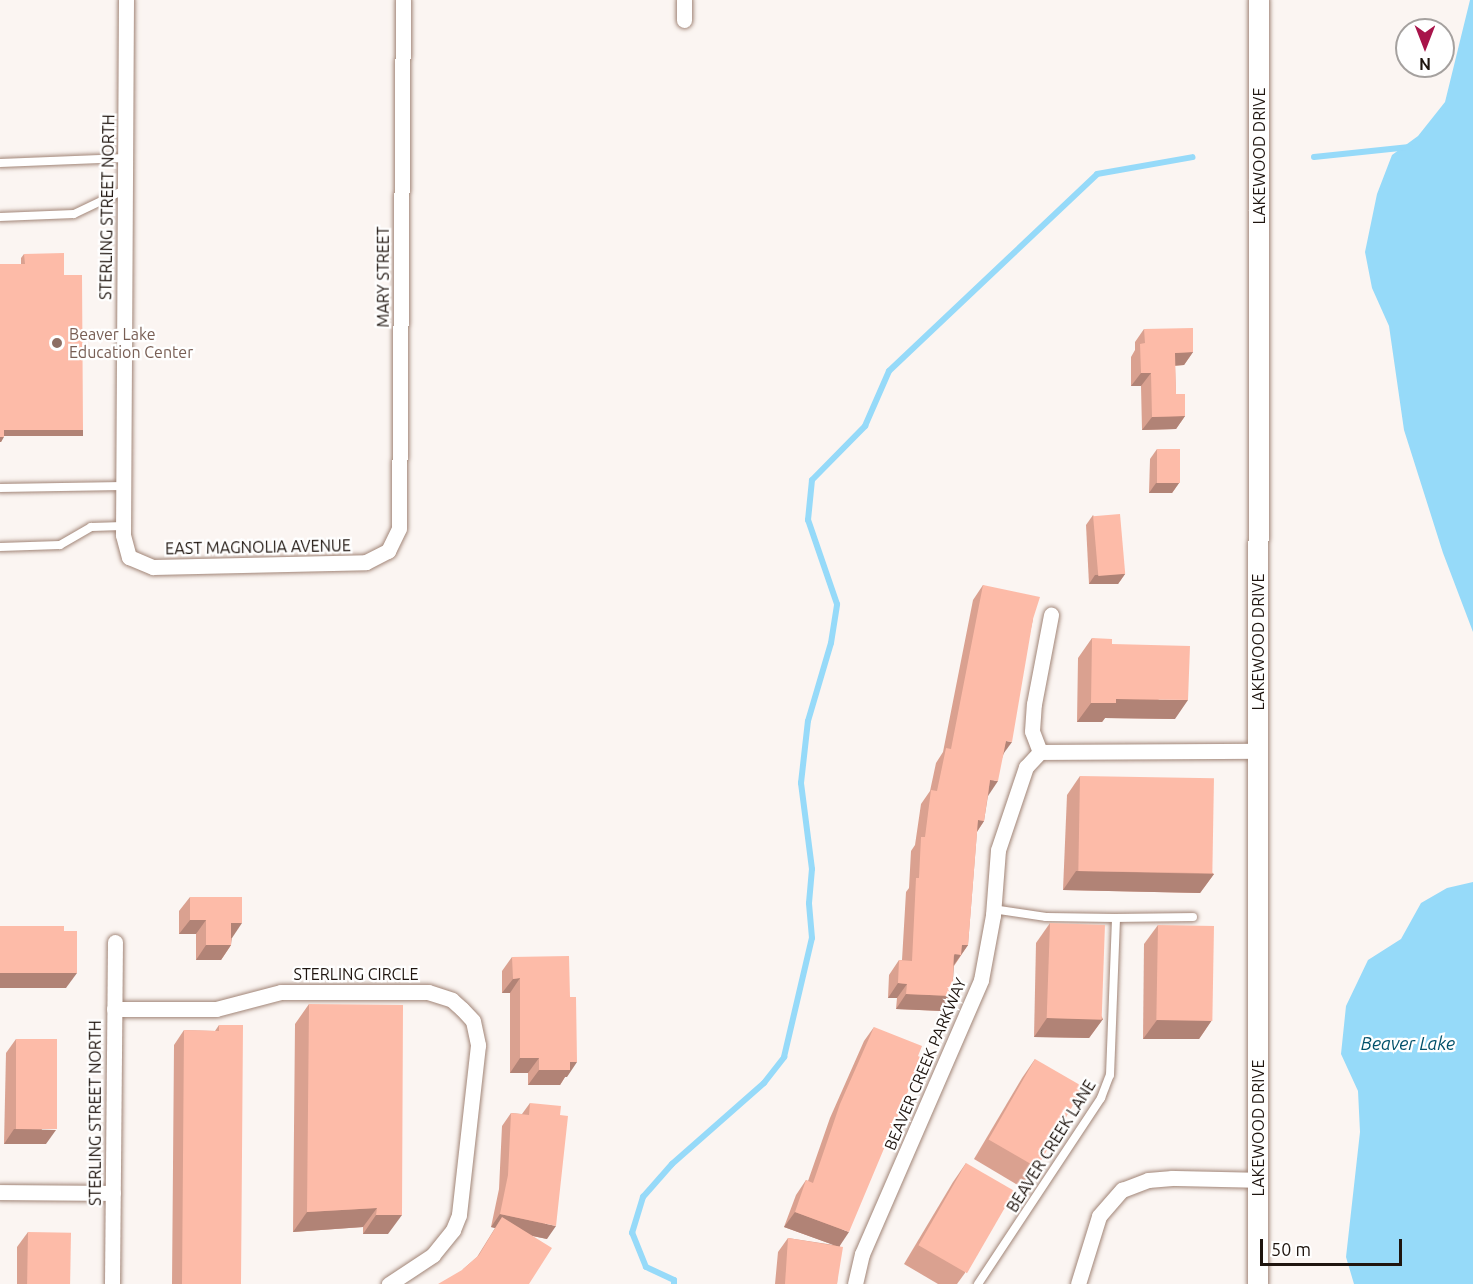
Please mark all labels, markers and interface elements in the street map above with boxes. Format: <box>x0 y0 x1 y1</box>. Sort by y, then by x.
north arrow <box>1395 18 1455 78</box>
text: N <box>1419 55 1431 73</box>
street label: LAKEWOOD DRIVE <box>1249 88 1269 224</box>
street label: STERLING STREET NORTH <box>96 114 118 300</box>
street label: MARY STREET <box>373 226 393 328</box>
place label: Beaver Lake Education Center <box>69 324 193 362</box>
marker: Beaver Lake Education Center <box>50 336 64 350</box>
street label: EAST MAGNOLIA AVENUE <box>165 536 351 558</box>
street label: LAKEWOOD DRIVE <box>1248 574 1268 710</box>
street label: STERLING CIRCLE <box>294 964 418 984</box>
street label: BEAVER CREEK PARKWAY <box>880 975 970 1153</box>
street label: STERLING STREET NORTH <box>85 1020 105 1206</box>
water label: Beaver Lake <box>1361 1032 1455 1054</box>
street label: LAKEWOOD DRIVE <box>1248 1060 1268 1196</box>
street label: BEAVER CREEK LANE <box>1003 1076 1099 1216</box>
scale bar <box>1263 1227 1406 1265</box>
text: 50 m <box>1271 1239 1311 1259</box>

